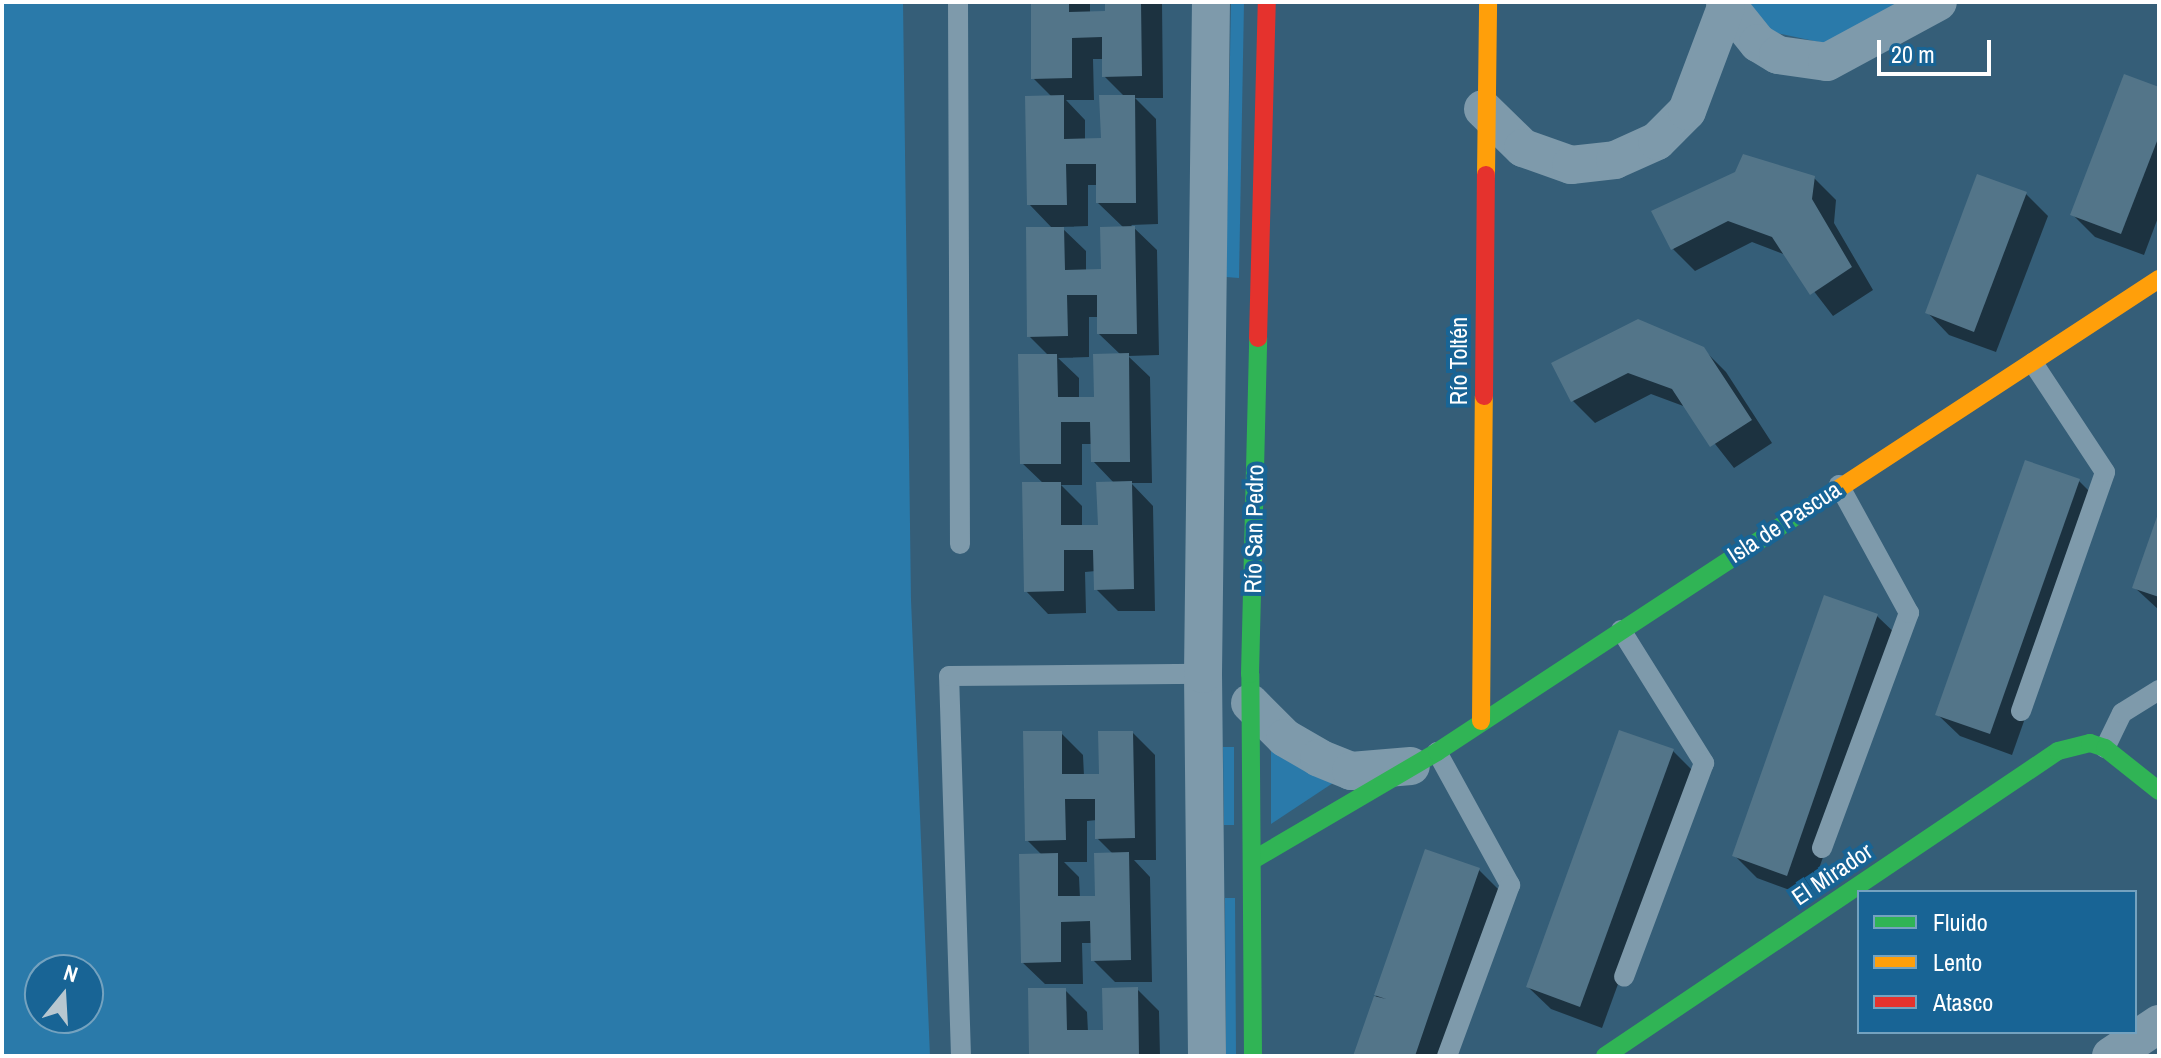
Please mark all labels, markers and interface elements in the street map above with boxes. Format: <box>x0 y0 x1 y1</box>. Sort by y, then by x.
scale bar <box>1881 24 1995 74</box>
text: 20 m <box>1891 38 1935 70</box>
street label: Río Toltén <box>1445 317 1473 405</box>
street label: Río San Pedro <box>1238 464 1270 594</box>
street label: Isla de Pascua <box>1722 475 1846 569</box>
street label: El Mirador <box>1786 837 1878 911</box>
legend <box>1857 890 2137 1034</box>
text: Fluido <box>1933 906 1988 938</box>
text: Lento <box>1933 946 1982 978</box>
north arrow <box>24 954 104 1034</box>
text: N <box>60 957 82 989</box>
text: Atasco <box>1933 986 1993 1018</box>

